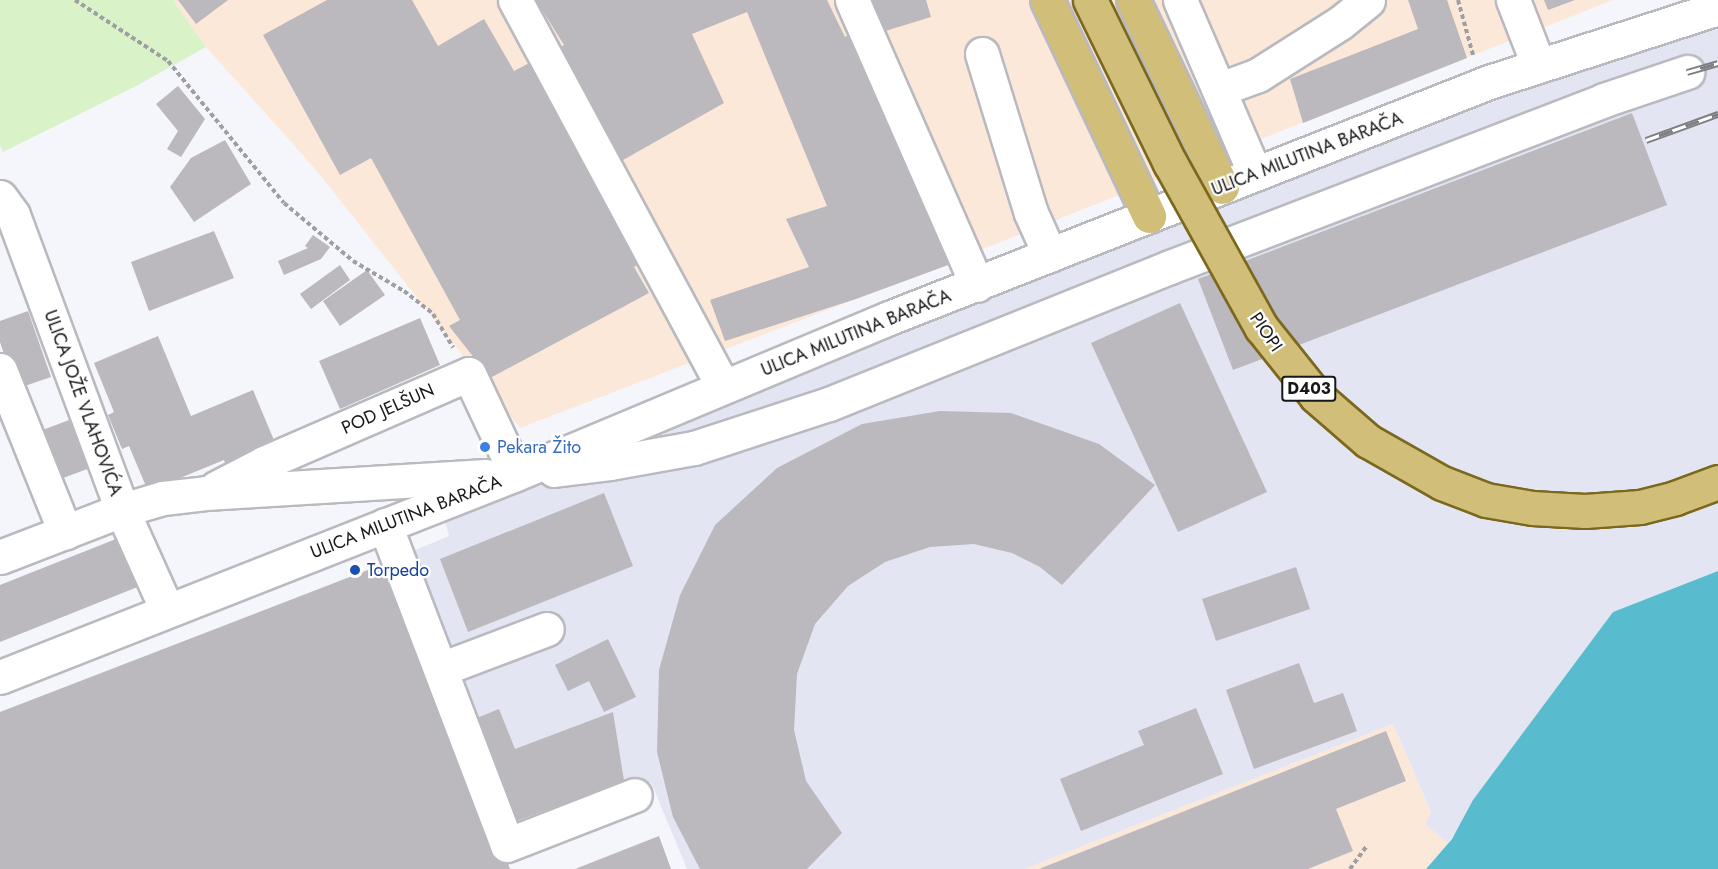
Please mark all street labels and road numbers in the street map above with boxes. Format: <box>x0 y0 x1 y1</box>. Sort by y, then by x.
street label: ULICA MILUTINA BARAČA <box>1208 108 1406 200</box>
street label: ULICA MILUTINA BARAČA <box>758 285 954 381</box>
street label: ULICA JOŽE VLAHOVIĆA <box>39 307 127 499</box>
street label: PIOPI <box>1245 308 1287 356</box>
road number: D403 <box>1280 376 1338 402</box>
street label: POD JELŠUN <box>338 379 438 439</box>
street label: ULICA MILUTINA BARAČA <box>307 471 505 563</box>

